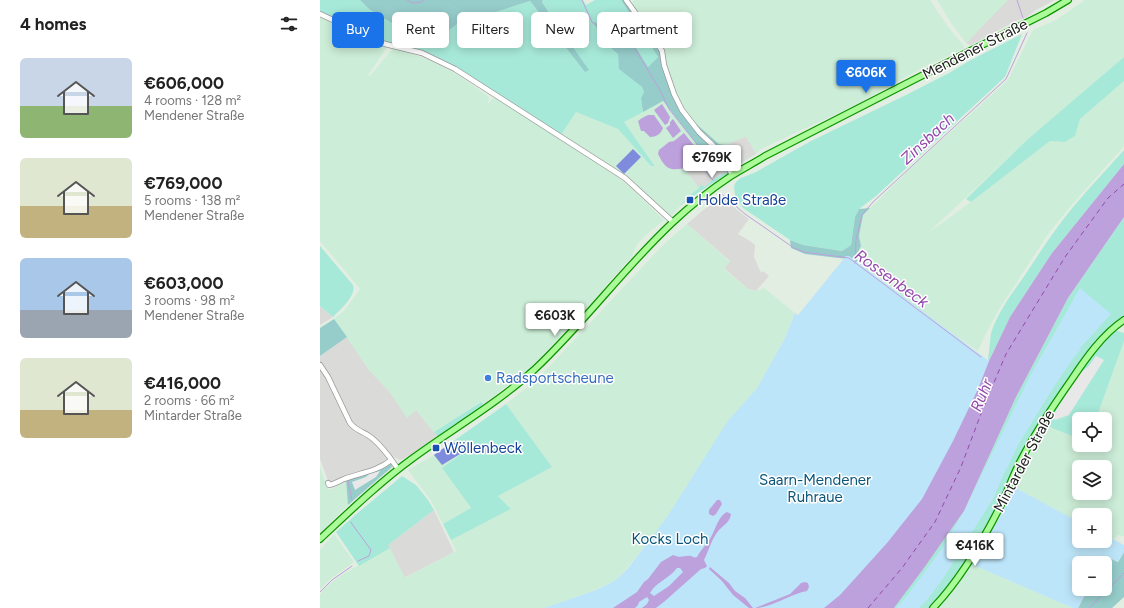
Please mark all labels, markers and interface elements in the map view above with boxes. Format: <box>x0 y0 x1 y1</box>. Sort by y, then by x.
chip: Buy <box>332 12 384 48</box>
chip: Rent <box>392 12 449 48</box>
chip: Filters <box>457 12 523 48</box>
chip: New <box>531 12 589 48</box>
chip: Apartment <box>597 12 692 48</box>
icon: filters <box>278 13 300 35</box>
text: 4 homes <box>20 14 87 34</box>
street label: Mendener Straße <box>919 15 1031 83</box>
pin: €606K <box>838 60 894 94</box>
text: €606K <box>845 65 887 80</box>
text: €606,000 <box>144 73 224 93</box>
icon: home <box>52 74 100 122</box>
text: 4 rooms · 128 m² <box>144 93 241 108</box>
text: Mendener Straße <box>144 108 244 123</box>
water label: Zinsbach <box>896 109 958 168</box>
pin: €769K <box>684 145 740 179</box>
text: €769K <box>692 150 732 165</box>
text: €769,000 <box>144 173 222 193</box>
icon: home <box>52 174 100 222</box>
place label: Holde Straße <box>698 191 786 209</box>
text: 5 rooms · 138 m² <box>144 193 240 208</box>
marker: Holde Straße <box>685 195 695 205</box>
text: Mendener Straße <box>144 208 244 223</box>
water label: Rossenbeck <box>851 245 933 312</box>
text: €603,000 <box>144 273 224 293</box>
icon: home <box>52 274 100 322</box>
text: 3 rooms · 98 m² <box>144 293 235 308</box>
pin: €603K <box>527 303 583 337</box>
text: Mendener Straße <box>144 308 244 323</box>
text: €603K <box>535 308 575 323</box>
place label: Radsportscheune <box>496 369 614 387</box>
text: €416,000 <box>144 373 221 393</box>
marker: Radsportscheune <box>483 373 493 383</box>
icon: home <box>52 374 100 422</box>
water label: Ruhr <box>966 376 997 414</box>
text: 2 rooms · 66 m² <box>144 393 234 408</box>
street label: Mintarder Straße <box>990 407 1058 515</box>
text: Mintarder Straße <box>144 408 242 423</box>
map controls <box>1072 412 1112 596</box>
button: locate <box>1072 412 1112 452</box>
place label: Wöllenbeck <box>444 439 523 457</box>
marker: Wöllenbeck <box>431 443 441 453</box>
button: layers <box>1072 460 1112 500</box>
park label: Saarn-Mendener Ruhraue <box>759 471 871 506</box>
button: + <box>1072 508 1112 548</box>
park label: Kocks Loch <box>632 530 708 548</box>
pin: €416K <box>947 533 1003 567</box>
text: €416K <box>956 538 994 553</box>
button: − <box>1072 556 1112 596</box>

